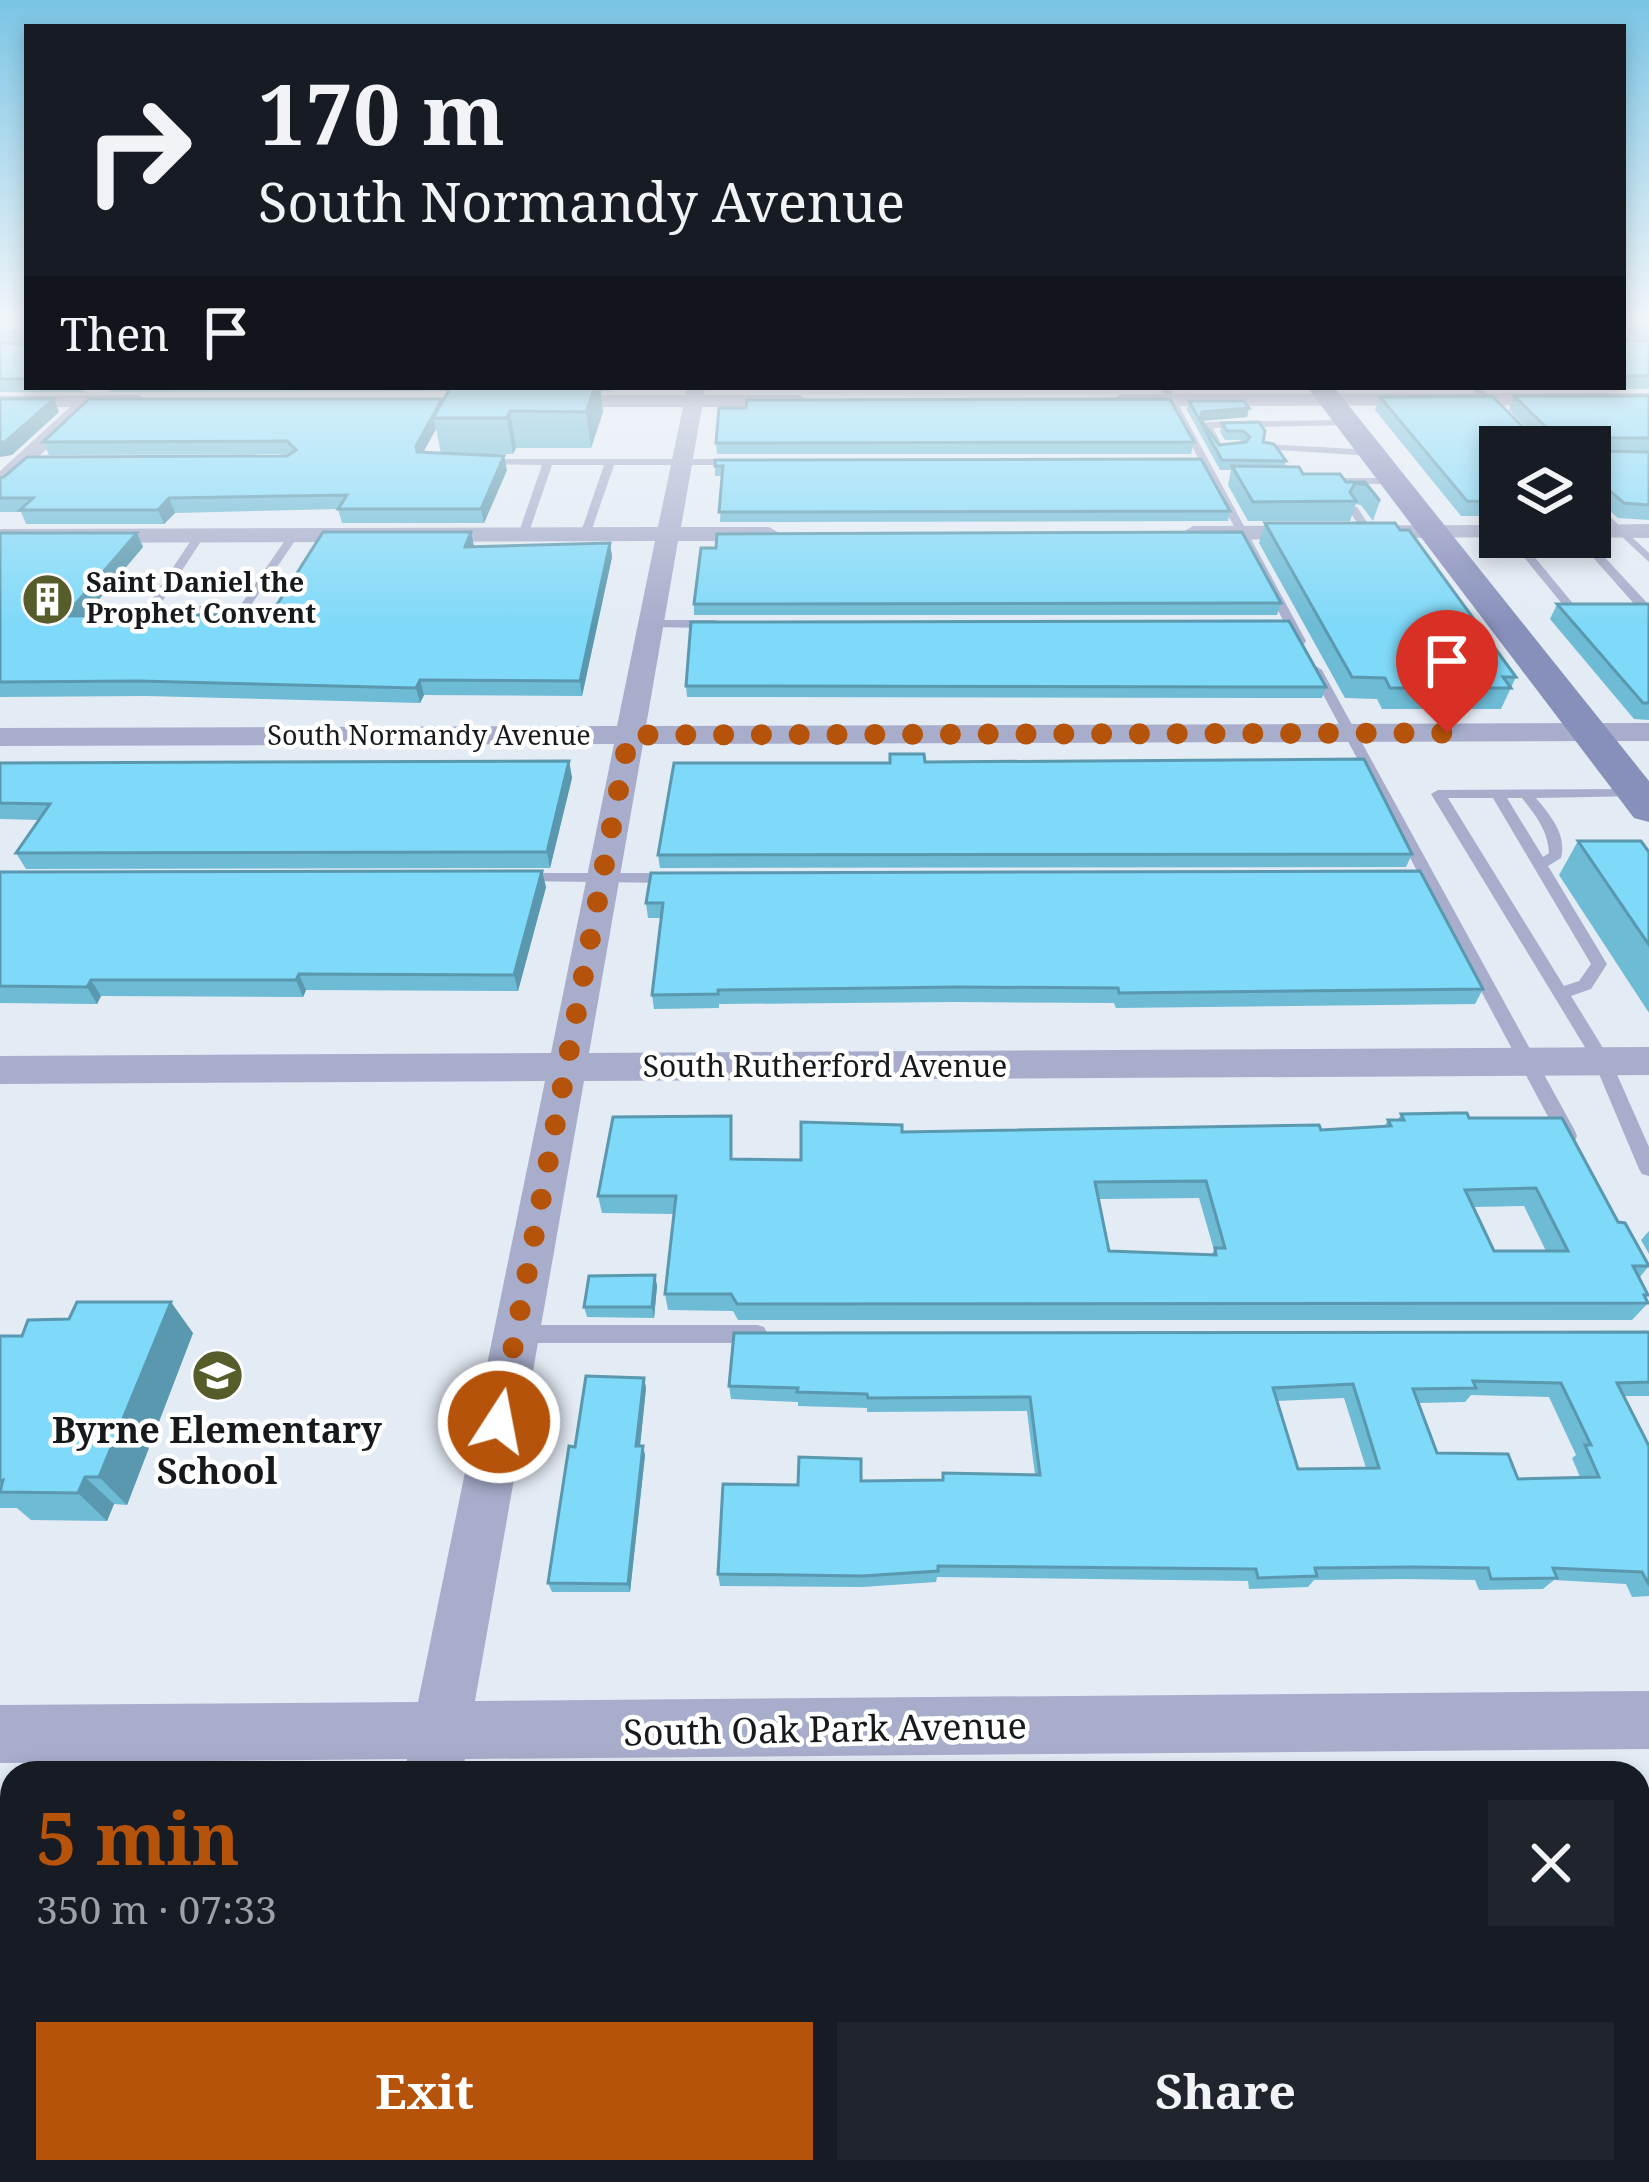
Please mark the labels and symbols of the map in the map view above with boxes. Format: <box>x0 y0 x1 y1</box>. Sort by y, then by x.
place label: Saint Daniel the Prophet Convent <box>86 563 316 631</box>
building icon: Saint Daniel the Prophet Convent <box>19 571 75 627</box>
pin <box>1396 610 1498 733</box>
street label: South Normandy Avenue <box>267 716 591 753</box>
street label: South Rutherford Avenue <box>643 1045 1007 1086</box>
school or university icon: Byrne Elementary School <box>189 1347 245 1403</box>
position arrow <box>436 1359 562 1485</box>
place label: Byrne Elementary School <box>52 1405 382 1495</box>
street label: South Oak Park Avenue <box>623 1700 1027 1757</box>

